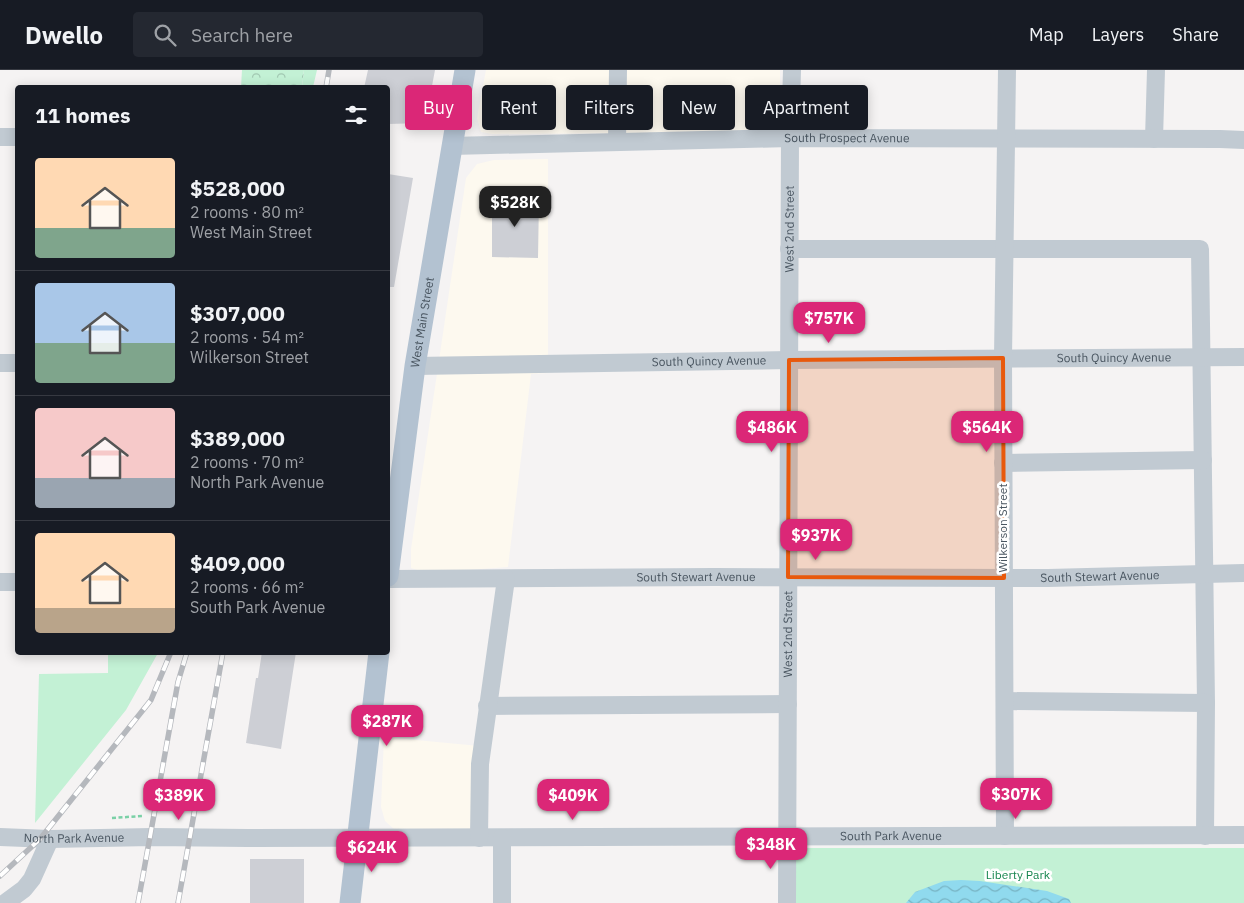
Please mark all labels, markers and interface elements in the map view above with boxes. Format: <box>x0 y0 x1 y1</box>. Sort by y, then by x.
search box <box>133 12 483 57</box>
text: Dwello <box>25 19 103 51</box>
icon: search <box>151 21 179 49</box>
text: Search here <box>191 23 293 47</box>
text: Map <box>1029 23 1064 46</box>
text: Layers <box>1092 23 1144 46</box>
text: Share <box>1172 23 1219 46</box>
chip: Buy <box>405 85 472 130</box>
chip: Rent <box>482 85 556 130</box>
chip: Filters <box>566 85 653 130</box>
chip: New <box>663 85 735 130</box>
chip: Apartment <box>745 85 868 130</box>
text: 11 homes <box>35 101 131 129</box>
icon: filters <box>342 101 370 129</box>
street label: South Prospect Avenue <box>784 130 910 145</box>
text: $528,000 <box>190 174 285 202</box>
icon: home <box>75 178 135 238</box>
pin: $528K <box>480 186 550 228</box>
street label: West 2nd Street <box>781 186 797 272</box>
text: $528K <box>490 192 540 212</box>
text: 2 rooms · 80 m² <box>190 202 304 222</box>
text: West Main Street <box>190 222 312 242</box>
street label: West Main Street <box>407 276 437 369</box>
text: $307,000 <box>190 299 285 327</box>
pin: $757K <box>794 302 864 344</box>
icon: home <box>75 303 135 363</box>
text: $757K <box>804 308 854 328</box>
text: 2 rooms · 54 m² <box>190 327 304 347</box>
text: Wilkerson Street <box>190 347 309 367</box>
street label: South Quincy Avenue <box>1057 349 1172 365</box>
street label: South Quincy Avenue <box>652 352 767 369</box>
pin: $486K <box>737 410 807 453</box>
pin: $564K <box>952 410 1022 453</box>
text: $486K <box>747 417 797 437</box>
text: $564K <box>962 417 1012 437</box>
text: $389,000 <box>190 424 285 452</box>
icon: home <box>75 428 135 488</box>
text: 2 rooms · 70 m² <box>190 452 304 472</box>
text: North Park Avenue <box>190 472 324 492</box>
street label: Wilkerson Street <box>995 483 1010 573</box>
pin: $937K <box>781 518 851 561</box>
text: $937K <box>791 525 841 545</box>
text: $409,000 <box>190 549 285 577</box>
icon: home <box>75 553 135 613</box>
street label: South Stewart Avenue <box>1040 567 1160 585</box>
street label: South Stewart Avenue <box>636 569 756 584</box>
text: 2 rooms · 66 m² <box>190 577 304 597</box>
street label: West 2nd Street <box>780 591 795 677</box>
text: South Park Avenue <box>190 597 325 617</box>
pin: $287K <box>352 704 422 747</box>
text: $287K <box>362 711 412 731</box>
pin: $389K <box>144 778 214 821</box>
pin: $409K <box>538 778 608 821</box>
pin: $307K <box>981 778 1051 820</box>
text: $307K <box>991 784 1041 804</box>
text: $389K <box>154 785 204 805</box>
text: $409K <box>548 785 598 805</box>
pin: $348K <box>736 828 806 870</box>
street label: South Park Avenue <box>840 828 942 843</box>
street label: North Park Avenue <box>23 830 125 846</box>
pin: $624K <box>337 830 407 873</box>
text: $348K <box>746 834 796 854</box>
text: $624K <box>347 837 397 857</box>
park label: Liberty Park <box>986 867 1051 882</box>

